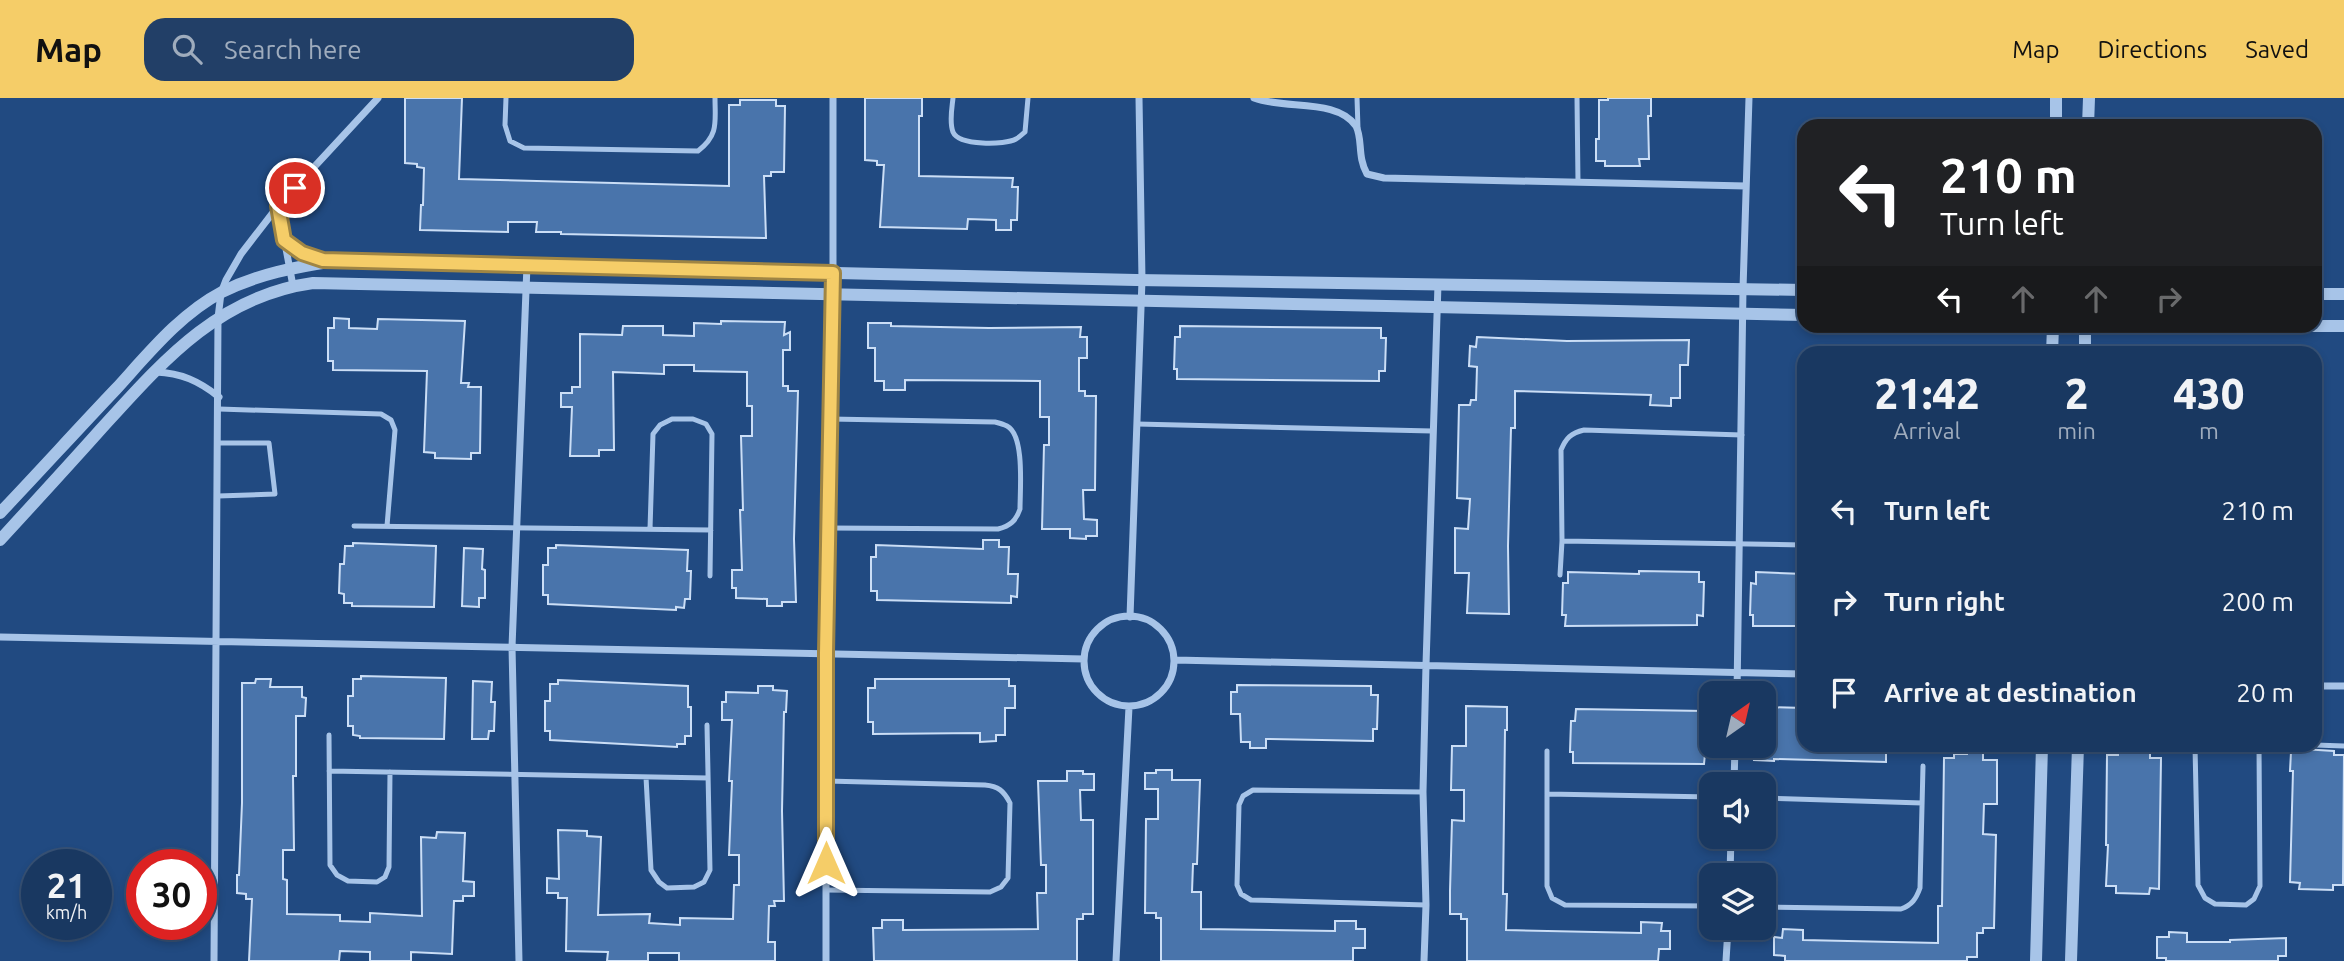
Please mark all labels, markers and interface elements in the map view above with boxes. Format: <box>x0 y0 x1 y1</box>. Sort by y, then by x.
search box <box>144 18 634 81</box>
icon: search <box>168 30 206 68</box>
text: Map <box>35 31 102 68</box>
text: Search here <box>224 35 362 64</box>
text: Map <box>2012 36 2059 63</box>
text: Directions <box>2097 36 2207 63</box>
text: Saved <box>2245 36 2309 63</box>
icon: left <box>1825 147 1916 238</box>
text: 210 m <box>1940 147 2077 202</box>
pin <box>265 158 325 218</box>
icon: arrive <box>276 169 314 207</box>
text: Turn left <box>1940 205 2064 241</box>
icon: left <box>1931 280 1969 318</box>
icon: ahead <box>2004 280 2042 318</box>
icon: ahead <box>2077 280 2115 318</box>
icon: right <box>2150 280 2188 318</box>
text: 21:42 <box>1875 370 1980 417</box>
text: 2 <box>2065 370 2088 417</box>
text: 430 <box>2173 370 2244 417</box>
text: Arrival <box>1894 418 1961 443</box>
text: min <box>2057 418 2096 443</box>
text: m <box>2199 418 2219 443</box>
icon: left <box>1825 492 1863 530</box>
text: Turn left <box>1884 496 1990 525</box>
text: 210 m <box>2222 496 2294 525</box>
icon: right <box>1825 583 1863 621</box>
text: Turn right <box>1884 587 2005 616</box>
text: 200 m <box>2222 587 2294 616</box>
icon: arrive <box>1825 674 1863 712</box>
text: Arrive at destination <box>1884 678 2137 707</box>
text: 20 m <box>2236 678 2294 707</box>
north arrow <box>1699 681 1776 758</box>
map controls <box>1699 681 1776 940</box>
button: sound <box>1699 772 1776 849</box>
position arrow <box>789 826 863 900</box>
speed limit sign: 30 <box>126 849 217 940</box>
button: layers <box>1699 863 1776 940</box>
text: 21 <box>47 865 86 905</box>
text: km/h <box>46 902 87 922</box>

